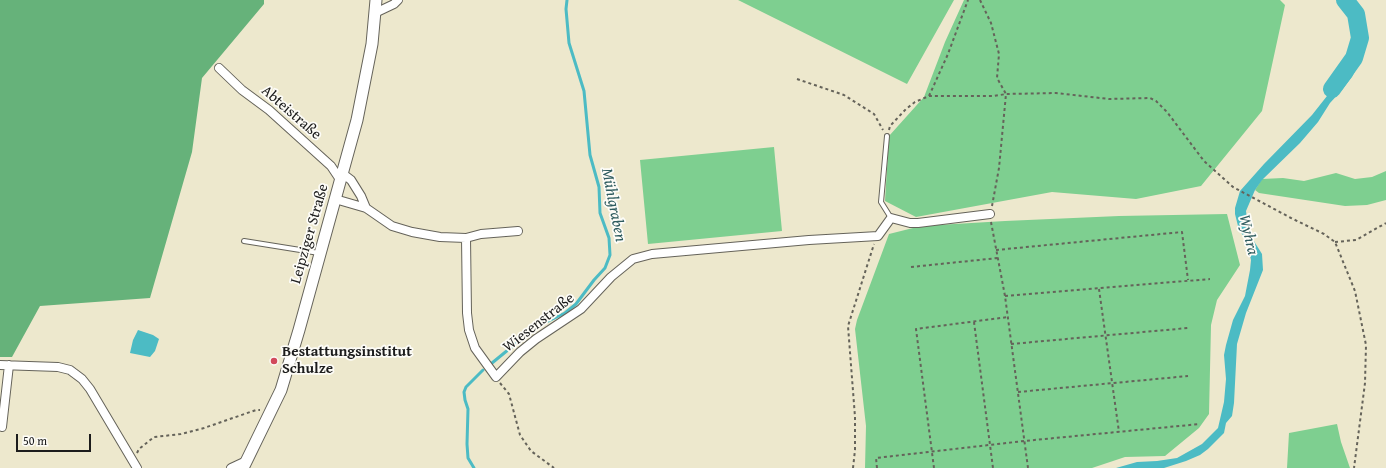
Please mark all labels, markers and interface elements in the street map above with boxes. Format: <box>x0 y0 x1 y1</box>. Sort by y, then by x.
street label: Abteistraße <box>257 82 325 144</box>
water label: Mühlgraben <box>596 167 630 243</box>
street label: Leipziger Straße <box>287 182 333 286</box>
water label: Wyhra <box>1234 213 1262 257</box>
street label: Wiesenstraße <box>500 290 578 356</box>
place label: Bestattungsinstitut Schulze <box>282 343 412 378</box>
marker: Bestattungsinstitut Schulze <box>269 356 279 366</box>
scale bar <box>18 426 93 452</box>
text: 50 m <box>23 432 47 449</box>

